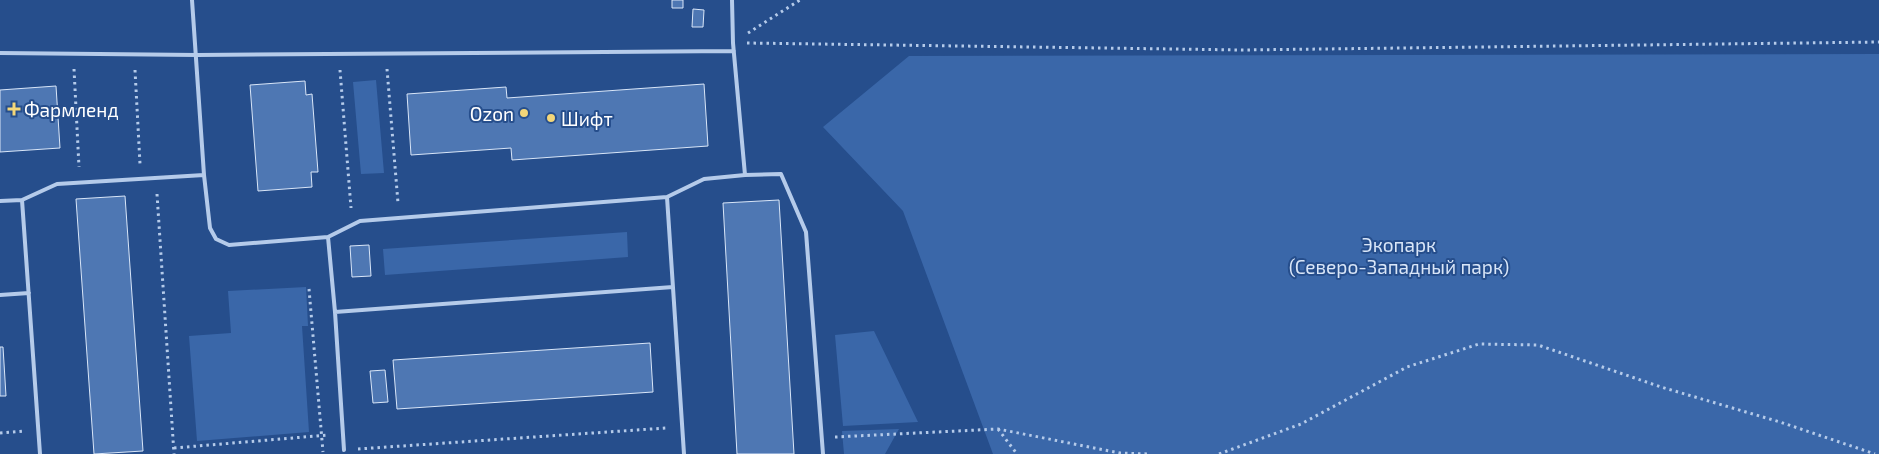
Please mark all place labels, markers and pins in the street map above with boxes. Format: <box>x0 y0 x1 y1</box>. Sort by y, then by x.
place label: Фармленд <box>24 98 119 121</box>
place label: Ozon <box>470 102 514 125</box>
marker: Фармленд <box>8 103 20 115</box>
marker: Ozon <box>518 107 530 119</box>
place label: Шифт <box>561 107 613 130</box>
marker: Шифт <box>545 112 557 124</box>

